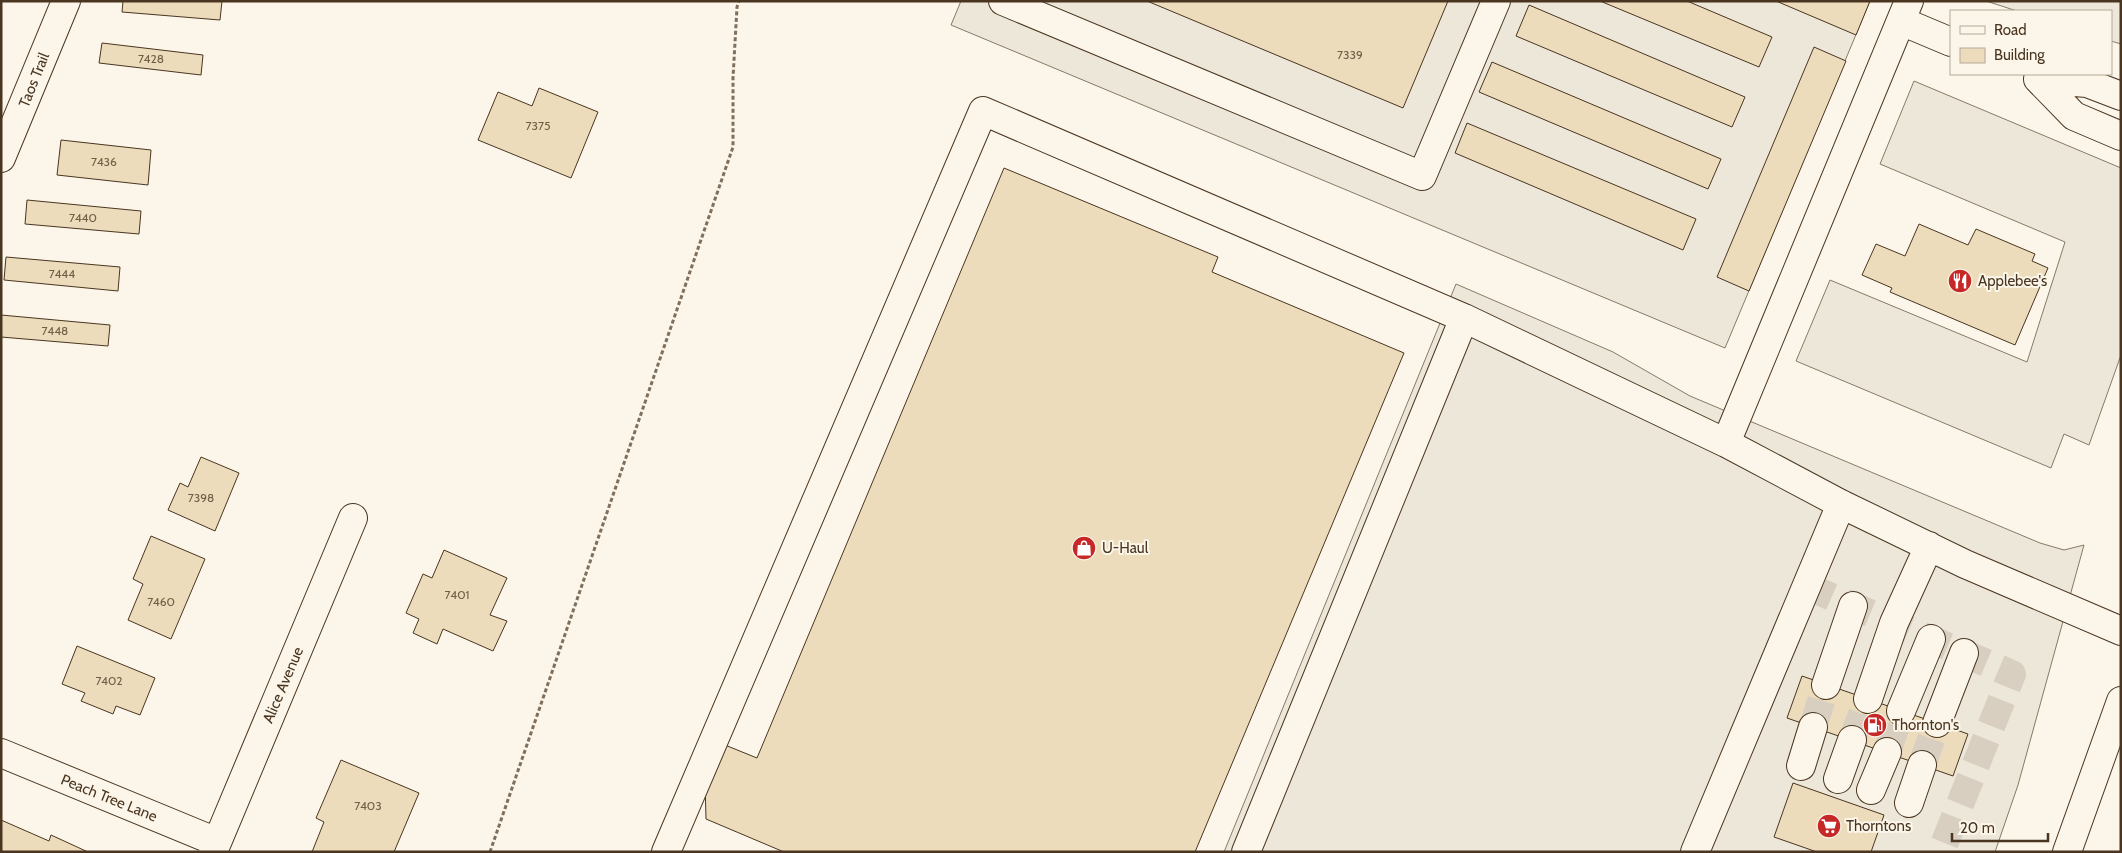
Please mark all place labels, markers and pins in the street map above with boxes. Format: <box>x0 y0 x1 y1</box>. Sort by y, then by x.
restaurant icon: Applebee's <box>1947 268 1973 294</box>
place label: Applebee's <box>1978 272 2047 290</box>
shop icon: U-Haul <box>1071 535 1097 561</box>
place label: U-Haul <box>1102 539 1149 557</box>
fuel station icon: Thornton's <box>1862 712 1888 738</box>
place label: Thornton's <box>1892 716 1959 734</box>
supermarket icon: Thorntons <box>1816 813 1842 839</box>
place label: Thorntons <box>1846 817 1911 835</box>

